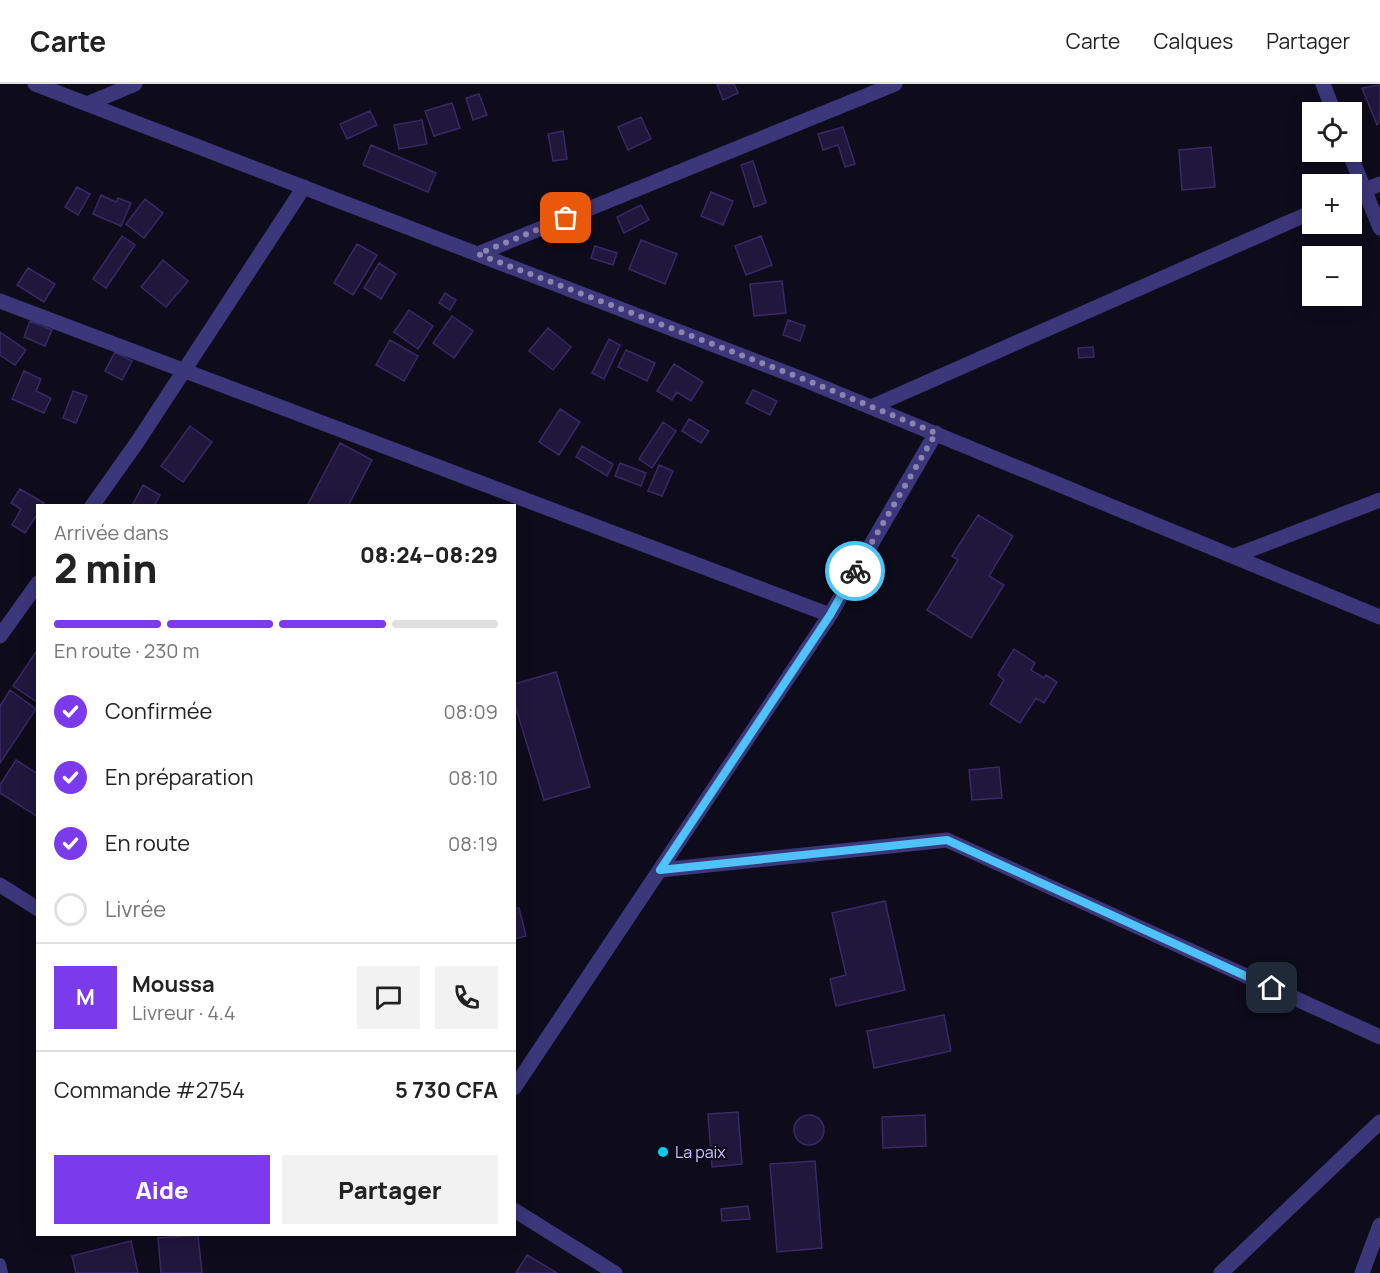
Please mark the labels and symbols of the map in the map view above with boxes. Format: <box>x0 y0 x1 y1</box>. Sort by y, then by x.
pin <box>540 192 591 243</box>
courier <box>825 541 885 601</box>
pin <box>1246 962 1297 1013</box>
place label: La paix <box>675 1141 726 1163</box>
marker: La paix <box>656 1145 670 1159</box>

